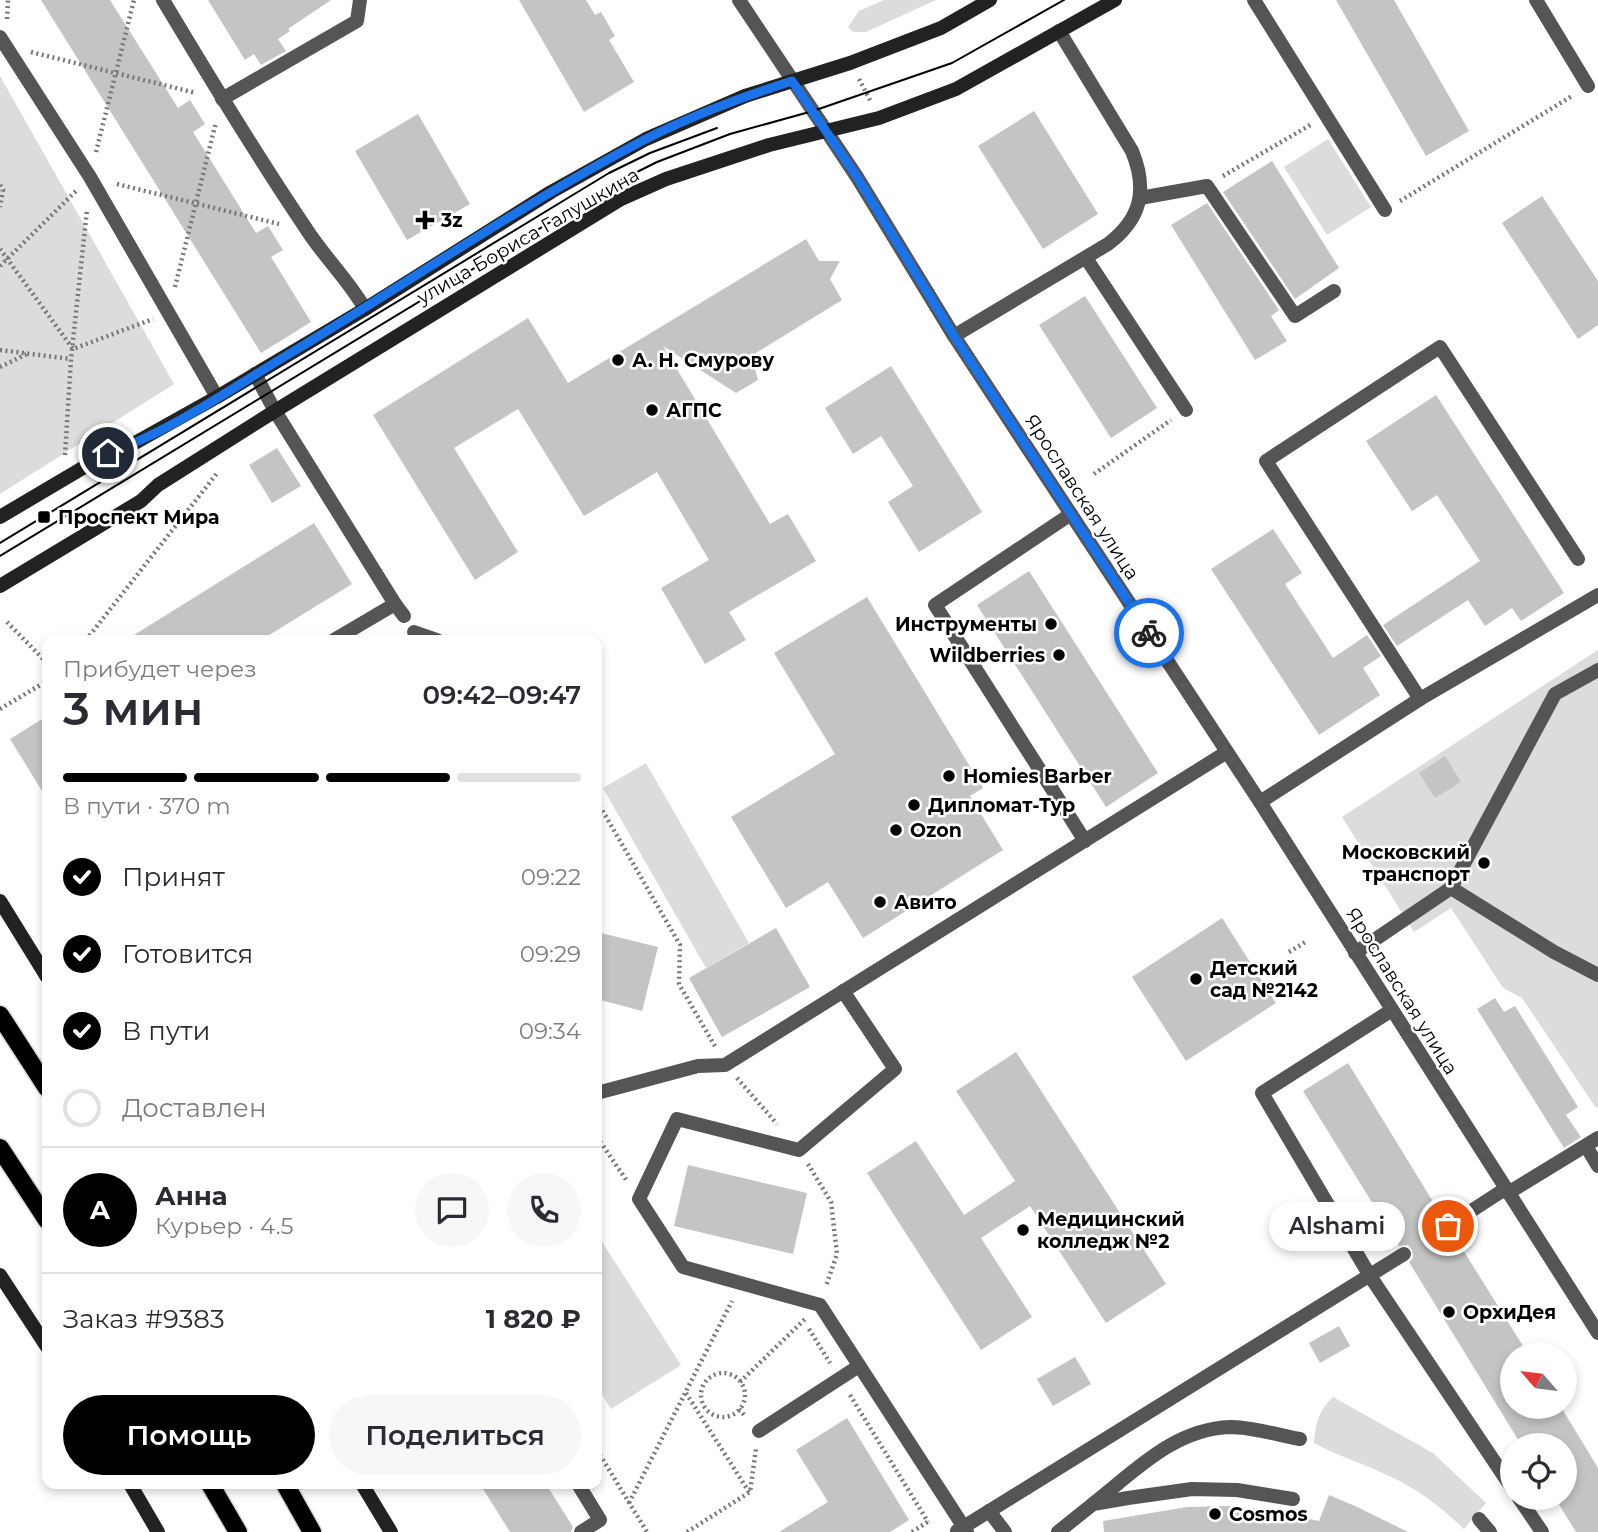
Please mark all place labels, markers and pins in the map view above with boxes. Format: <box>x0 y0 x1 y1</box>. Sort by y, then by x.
place label: 3z <box>440 209 463 232</box>
marker: 3z <box>415 210 435 230</box>
place label: А. Н. Смурову <box>632 349 774 372</box>
marker: А. Н. Смурову <box>610 352 626 368</box>
place label: АГПС <box>666 399 722 422</box>
marker: АГПС <box>644 402 660 418</box>
pin <box>78 423 138 483</box>
place label: Проспект Мира <box>58 506 219 529</box>
marker: Проспект Мира <box>36 509 52 525</box>
place label: Инструменты <box>895 613 1037 636</box>
marker: Инструменты <box>1043 616 1059 632</box>
place label: Wildberries <box>929 644 1045 667</box>
marker: Wildberries <box>1051 647 1067 663</box>
place label: Homies Barber <box>963 765 1112 788</box>
marker: Homies Barber <box>941 768 957 784</box>
place label: Дипломат-Тур <box>928 794 1075 817</box>
marker: Дипломат-Тур <box>906 797 922 813</box>
place label: Ozon <box>910 819 962 842</box>
marker: Ozon <box>888 822 904 838</box>
place label: Московский транспорт <box>1341 841 1471 886</box>
marker: Московский транспорт <box>1476 855 1492 871</box>
place label: Авито <box>894 891 957 914</box>
marker: Авито <box>872 894 888 910</box>
place label: Детский сад №2142 <box>1210 957 1318 1002</box>
marker: Детский сад №2142 <box>1188 971 1204 987</box>
pin <box>1418 1196 1478 1256</box>
callout: Alshami <box>1270 1202 1406 1250</box>
place label: Медицинский колледж №2 <box>1037 1208 1185 1253</box>
marker: Медицинский колледж №2 <box>1015 1222 1031 1238</box>
place label: ОрхиДея <box>1463 1301 1556 1324</box>
marker: ОрхиДея <box>1441 1304 1457 1320</box>
place label: Cosmos <box>1229 1503 1307 1526</box>
marker: Cosmos <box>1207 1506 1223 1522</box>

